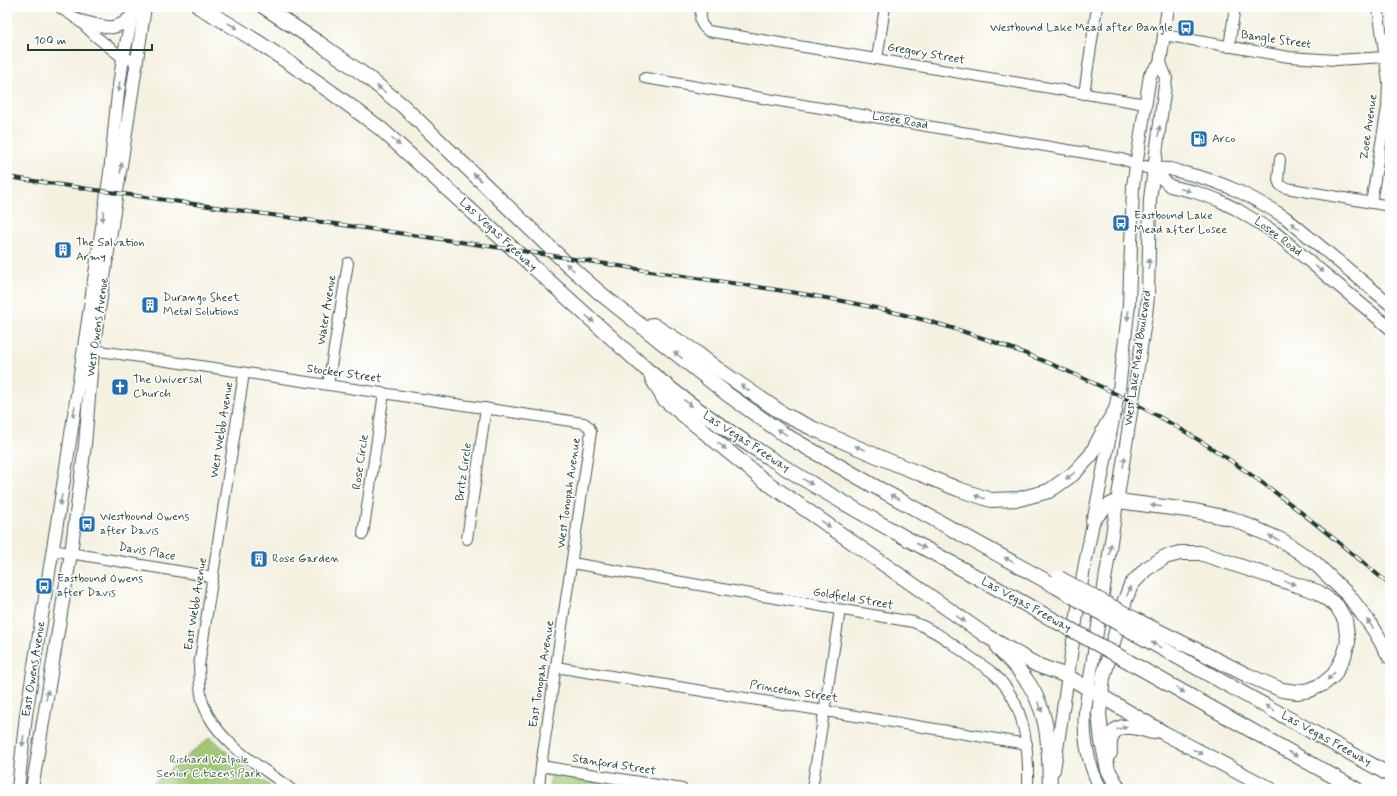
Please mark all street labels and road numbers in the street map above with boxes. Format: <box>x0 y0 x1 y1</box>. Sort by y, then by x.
street label: Bangle Street <box>1240 27 1313 53</box>
street label: Gregory Street <box>886 39 966 69</box>
street label: Zoee Avenue <box>1356 93 1382 161</box>
street label: Losee Road <box>871 108 929 134</box>
street label: Las Vegas Freeway <box>456 195 540 275</box>
street label: Losee Road <box>1251 214 1305 260</box>
street label: Water Avenue <box>314 273 341 346</box>
street label: West Owens Avenue <box>83 276 113 378</box>
street label: West Lake Mead Boulevard <box>1121 289 1155 427</box>
street label: Stocker Street <box>306 361 383 387</box>
street label: West Webb Avenue <box>207 381 237 479</box>
street label: Las Vegas Freeway <box>699 408 793 476</box>
street label: Rose Circle <box>349 433 373 491</box>
street label: West Tonopah Avenue <box>553 436 585 549</box>
street label: Britz Circle <box>452 442 476 502</box>
street label: Davis Place <box>117 539 177 565</box>
street label: East Webb Avenue <box>181 557 211 651</box>
street label: Las Vegas Freeway <box>978 574 1074 636</box>
street label: Goldfield Street <box>812 584 895 614</box>
street label: East Tonopah Avenue <box>526 619 558 729</box>
street label: East Owens Avenue <box>19 620 50 718</box>
street label: Princeton Street <box>748 677 840 707</box>
street label: Las Vegas Freeway <box>1278 708 1374 770</box>
street label: Stanford Street <box>571 750 657 781</box>

